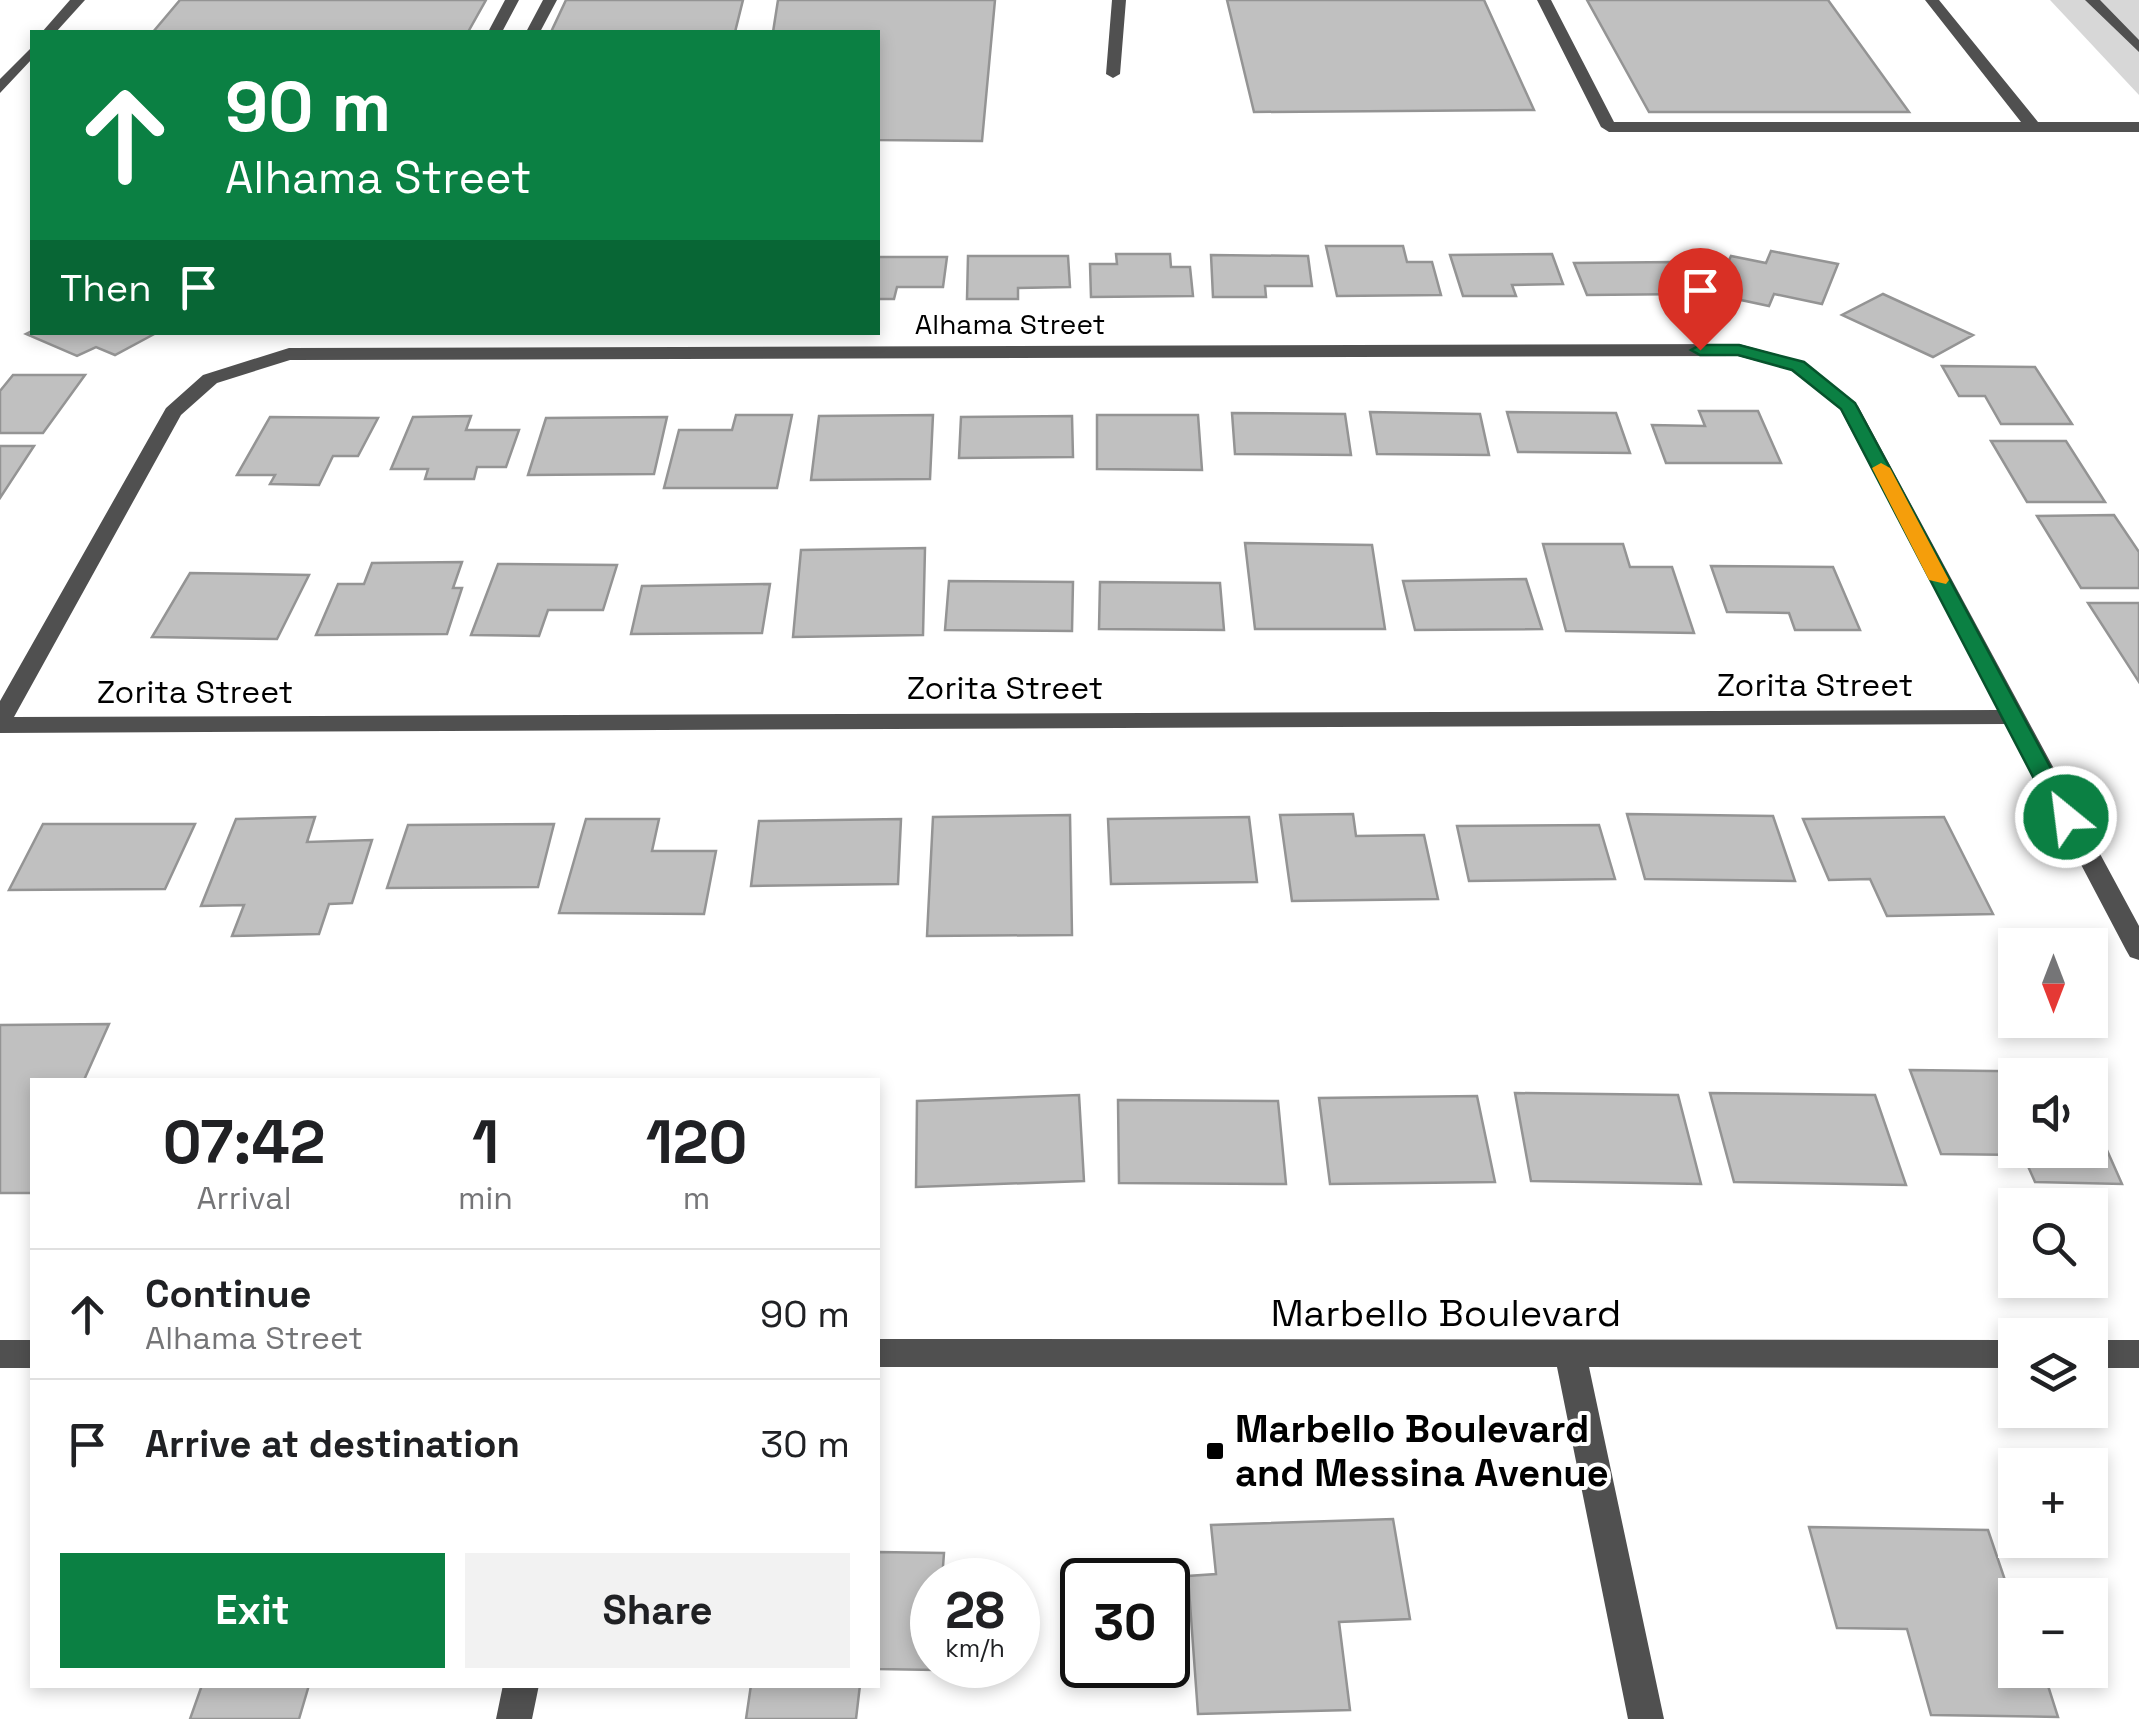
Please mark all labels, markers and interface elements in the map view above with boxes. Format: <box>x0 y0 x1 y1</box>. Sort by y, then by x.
text: 90 m <box>225 62 391 151</box>
icon: ahead <box>60 70 190 200</box>
text: Alhama Street <box>225 149 531 206</box>
pin <box>1658 248 1743 351</box>
icon: arrive <box>171 260 226 315</box>
icon: arrive <box>1673 263 1728 318</box>
text: Then <box>60 264 151 312</box>
street label: Alhama Street <box>915 306 1105 342</box>
street label: Zorita Street <box>1717 665 1913 705</box>
street label: Zorita Street <box>907 668 1103 708</box>
street label: Zorita Street <box>97 672 293 712</box>
position arrow <box>2014 765 2118 869</box>
north arrow <box>1998 928 2108 1038</box>
map controls <box>1998 928 2108 1688</box>
button: sound <box>1998 1058 2108 1168</box>
text: 07:42 <box>163 1104 325 1181</box>
text: 1 <box>472 1104 499 1181</box>
text: 120 <box>646 1104 747 1181</box>
text: Arrival <box>196 1178 292 1218</box>
text: min <box>458 1178 513 1218</box>
text: m <box>683 1178 710 1218</box>
button: search <box>1998 1188 2108 1298</box>
text: Continue <box>145 1270 311 1318</box>
icon: ahead <box>60 1287 115 1342</box>
street label: Marbello Boulevard <box>1271 1289 1621 1337</box>
text: 90 m <box>760 1290 850 1338</box>
text: Alhama Street <box>145 1318 363 1358</box>
button: layers <box>1998 1318 2108 1428</box>
place label: Marbello Boulevard and Messina Avenue <box>1235 1405 1609 1497</box>
icon: arrive <box>60 1417 115 1472</box>
text: Arrive at destination <box>145 1420 520 1468</box>
text: 30 m <box>760 1420 850 1468</box>
marker: Marbello Boulevard and Messina Avenue <box>1204 1440 1226 1462</box>
button: + <box>1998 1448 2108 1558</box>
button: Exit <box>60 1553 445 1668</box>
button: Share <box>465 1553 850 1668</box>
speed limit sign: 30 <box>1060 1558 1190 1688</box>
button: − <box>1998 1578 2108 1688</box>
text: 28 <box>945 1579 1005 1643</box>
text: km/h <box>945 1632 1005 1664</box>

